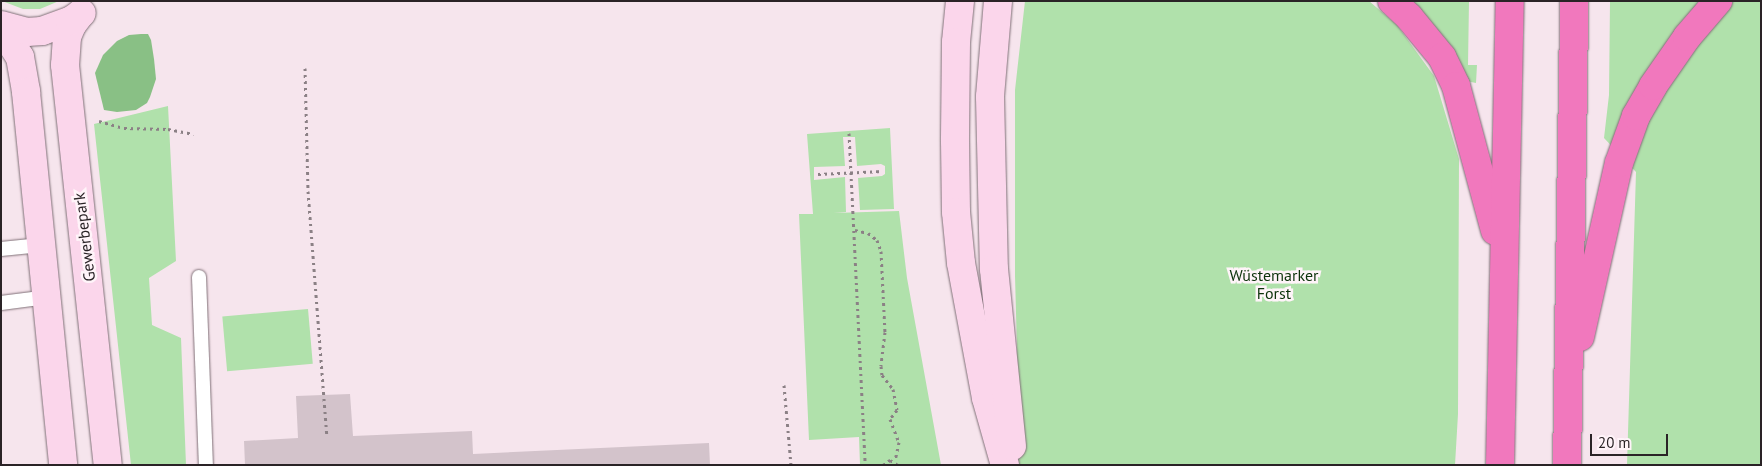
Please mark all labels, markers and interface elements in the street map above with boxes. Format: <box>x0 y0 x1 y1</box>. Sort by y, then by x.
street label: Gewerbepark <box>69 191 99 283</box>
park label: Wüstemarker Forst <box>1230 265 1318 303</box>
scale bar <box>1592 424 1670 456</box>
text: 20 m <box>1598 433 1631 452</box>

